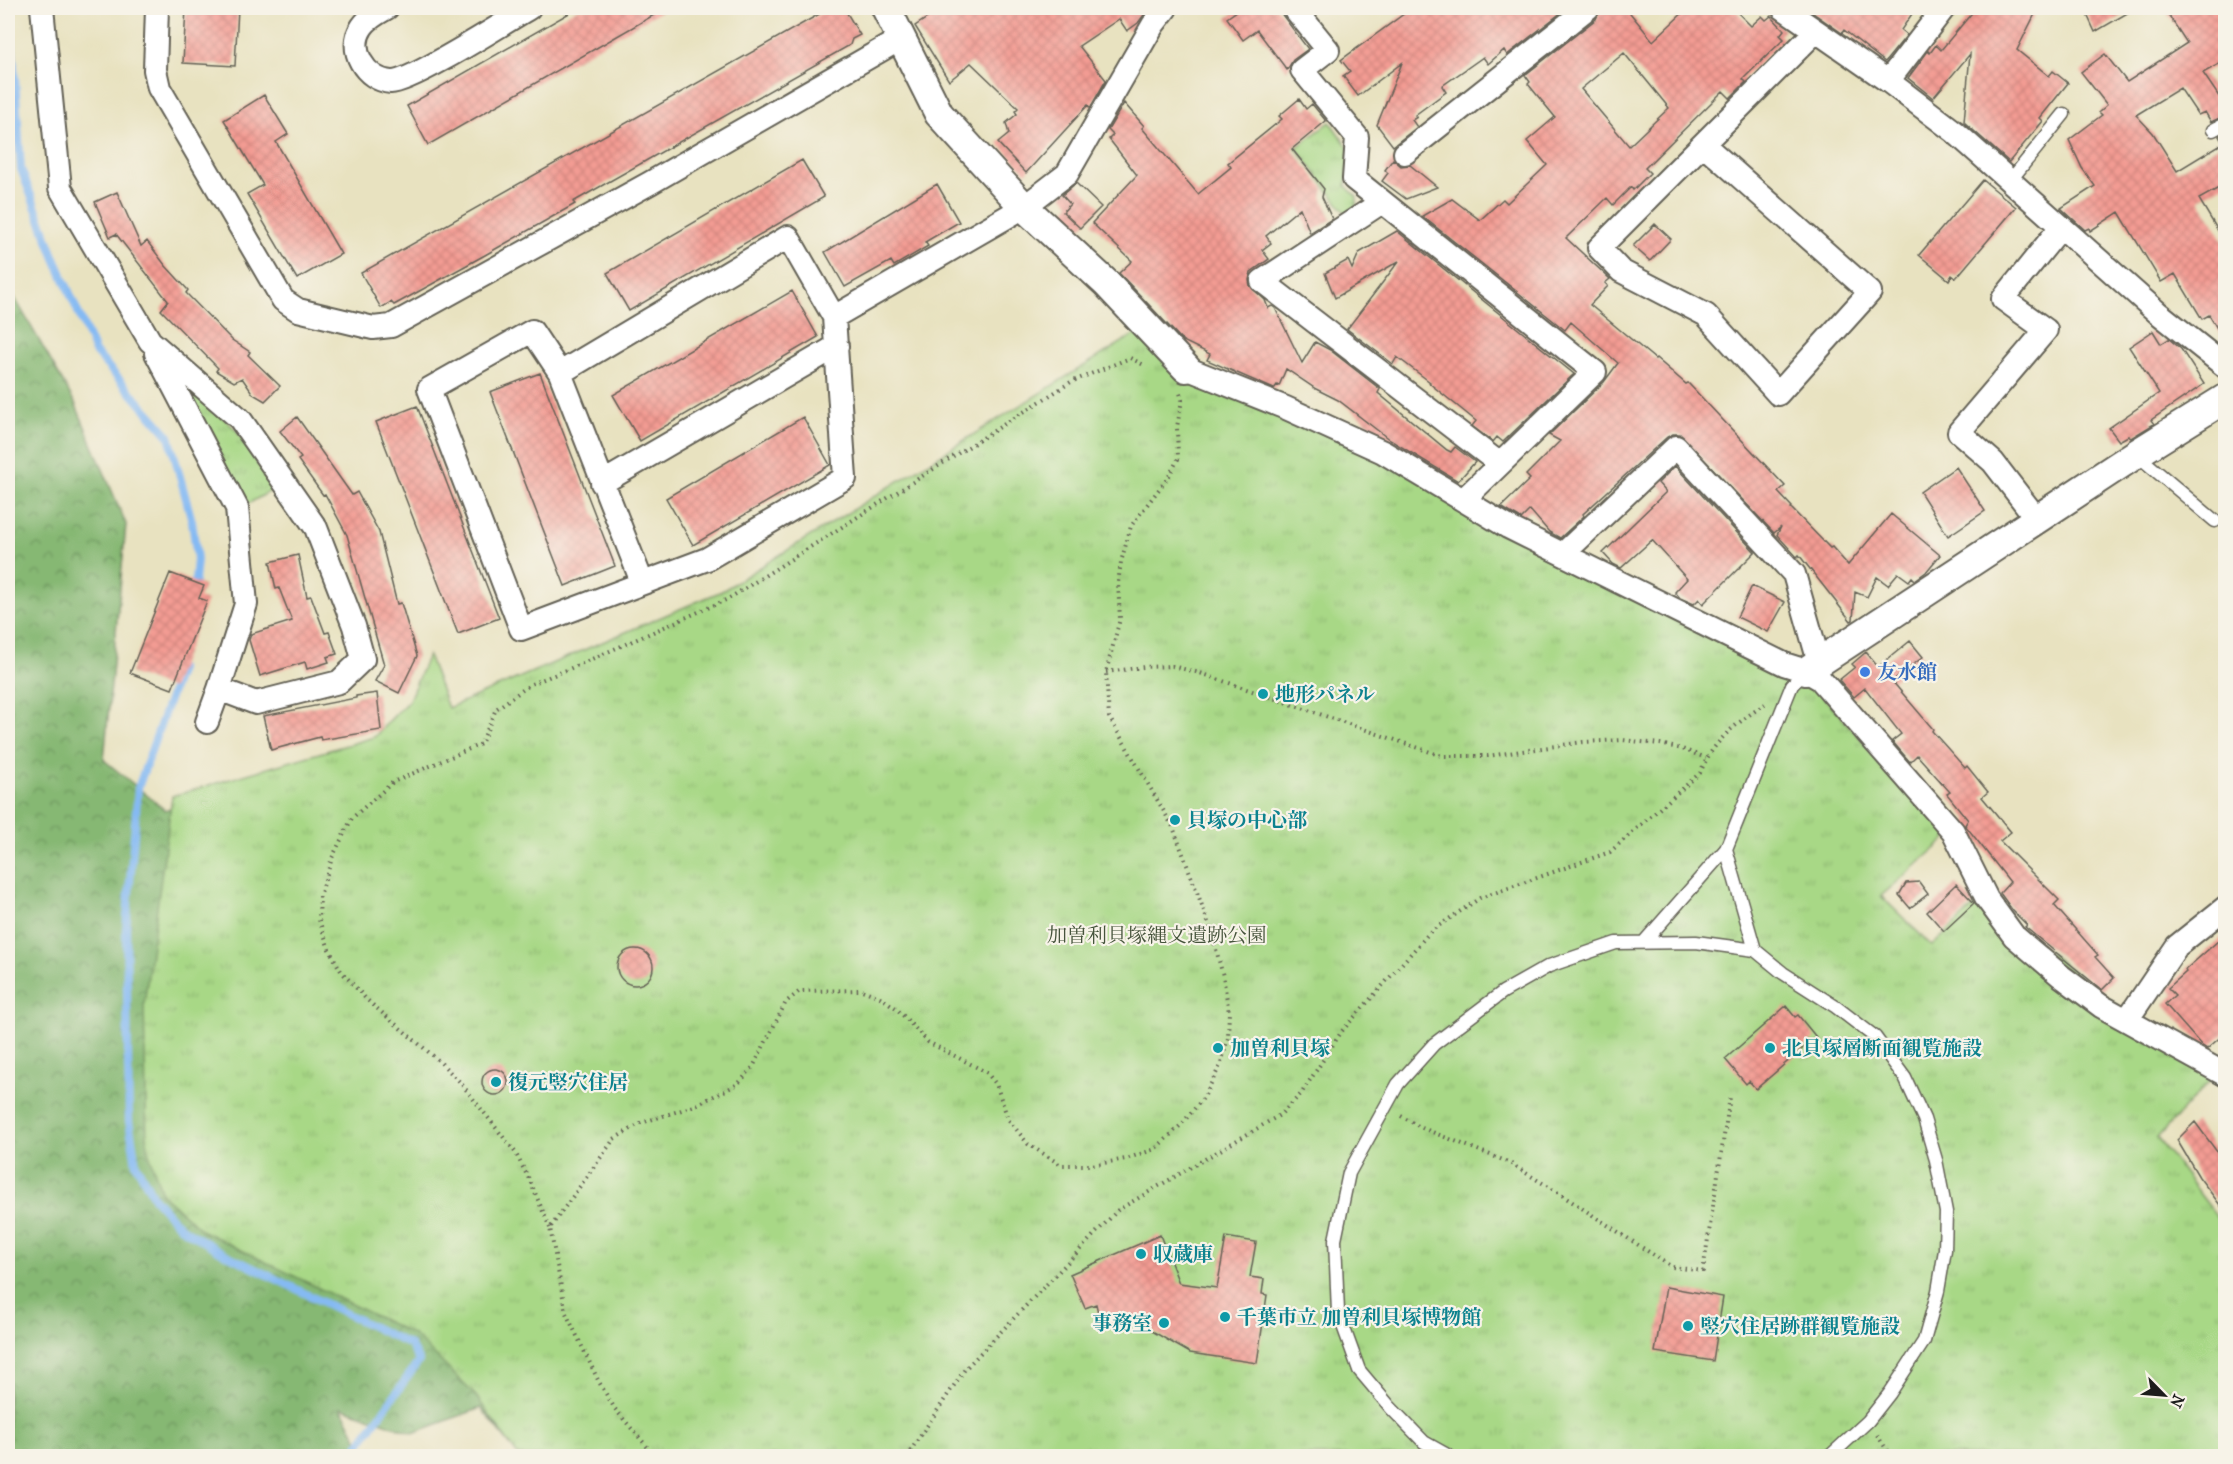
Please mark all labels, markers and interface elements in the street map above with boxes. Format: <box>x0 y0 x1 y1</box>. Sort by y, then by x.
place label: 友水館 <box>1877 661 1937 684</box>
marker: 友水館 <box>1858 665 1872 679</box>
place label: 地形パネル <box>1275 683 1375 706</box>
marker: 地形パネル <box>1256 687 1270 701</box>
place label: 貝塚の中心部 <box>1187 809 1307 832</box>
marker: 貝塚の中心部 <box>1168 813 1182 827</box>
park label: 加曽利貝塚縄文遺跡公園 <box>1047 924 1267 947</box>
place label: 加曽利貝塚 <box>1230 1037 1330 1060</box>
place label: 北貝塚層断面観覧施設 <box>1782 1037 1982 1060</box>
marker: 加曽利貝塚 <box>1211 1041 1225 1055</box>
marker: 北貝塚層断面観覧施設 <box>1763 1041 1777 1055</box>
place label: 復元竪穴住居 <box>508 1071 628 1094</box>
marker: 復元竪穴住居 <box>489 1075 503 1089</box>
place label: 収蔵庫 <box>1153 1243 1213 1266</box>
marker: 収蔵庫 <box>1134 1247 1148 1261</box>
place label: 千葉市立 加曽利貝塚博物館 <box>1237 1306 1481 1329</box>
marker: 千葉市立 加曽利貝塚博物館 <box>1218 1310 1232 1324</box>
place label: 事務室 <box>1092 1312 1152 1335</box>
place label: 竪穴住居跡群観覧施設 <box>1700 1315 1900 1338</box>
marker: 事務室 <box>1157 1316 1171 1330</box>
marker: 竪穴住居跡群観覧施設 <box>1681 1319 1695 1333</box>
north arrow <box>2134 1365 2194 1425</box>
text: N <box>2166 1392 2188 1411</box>

